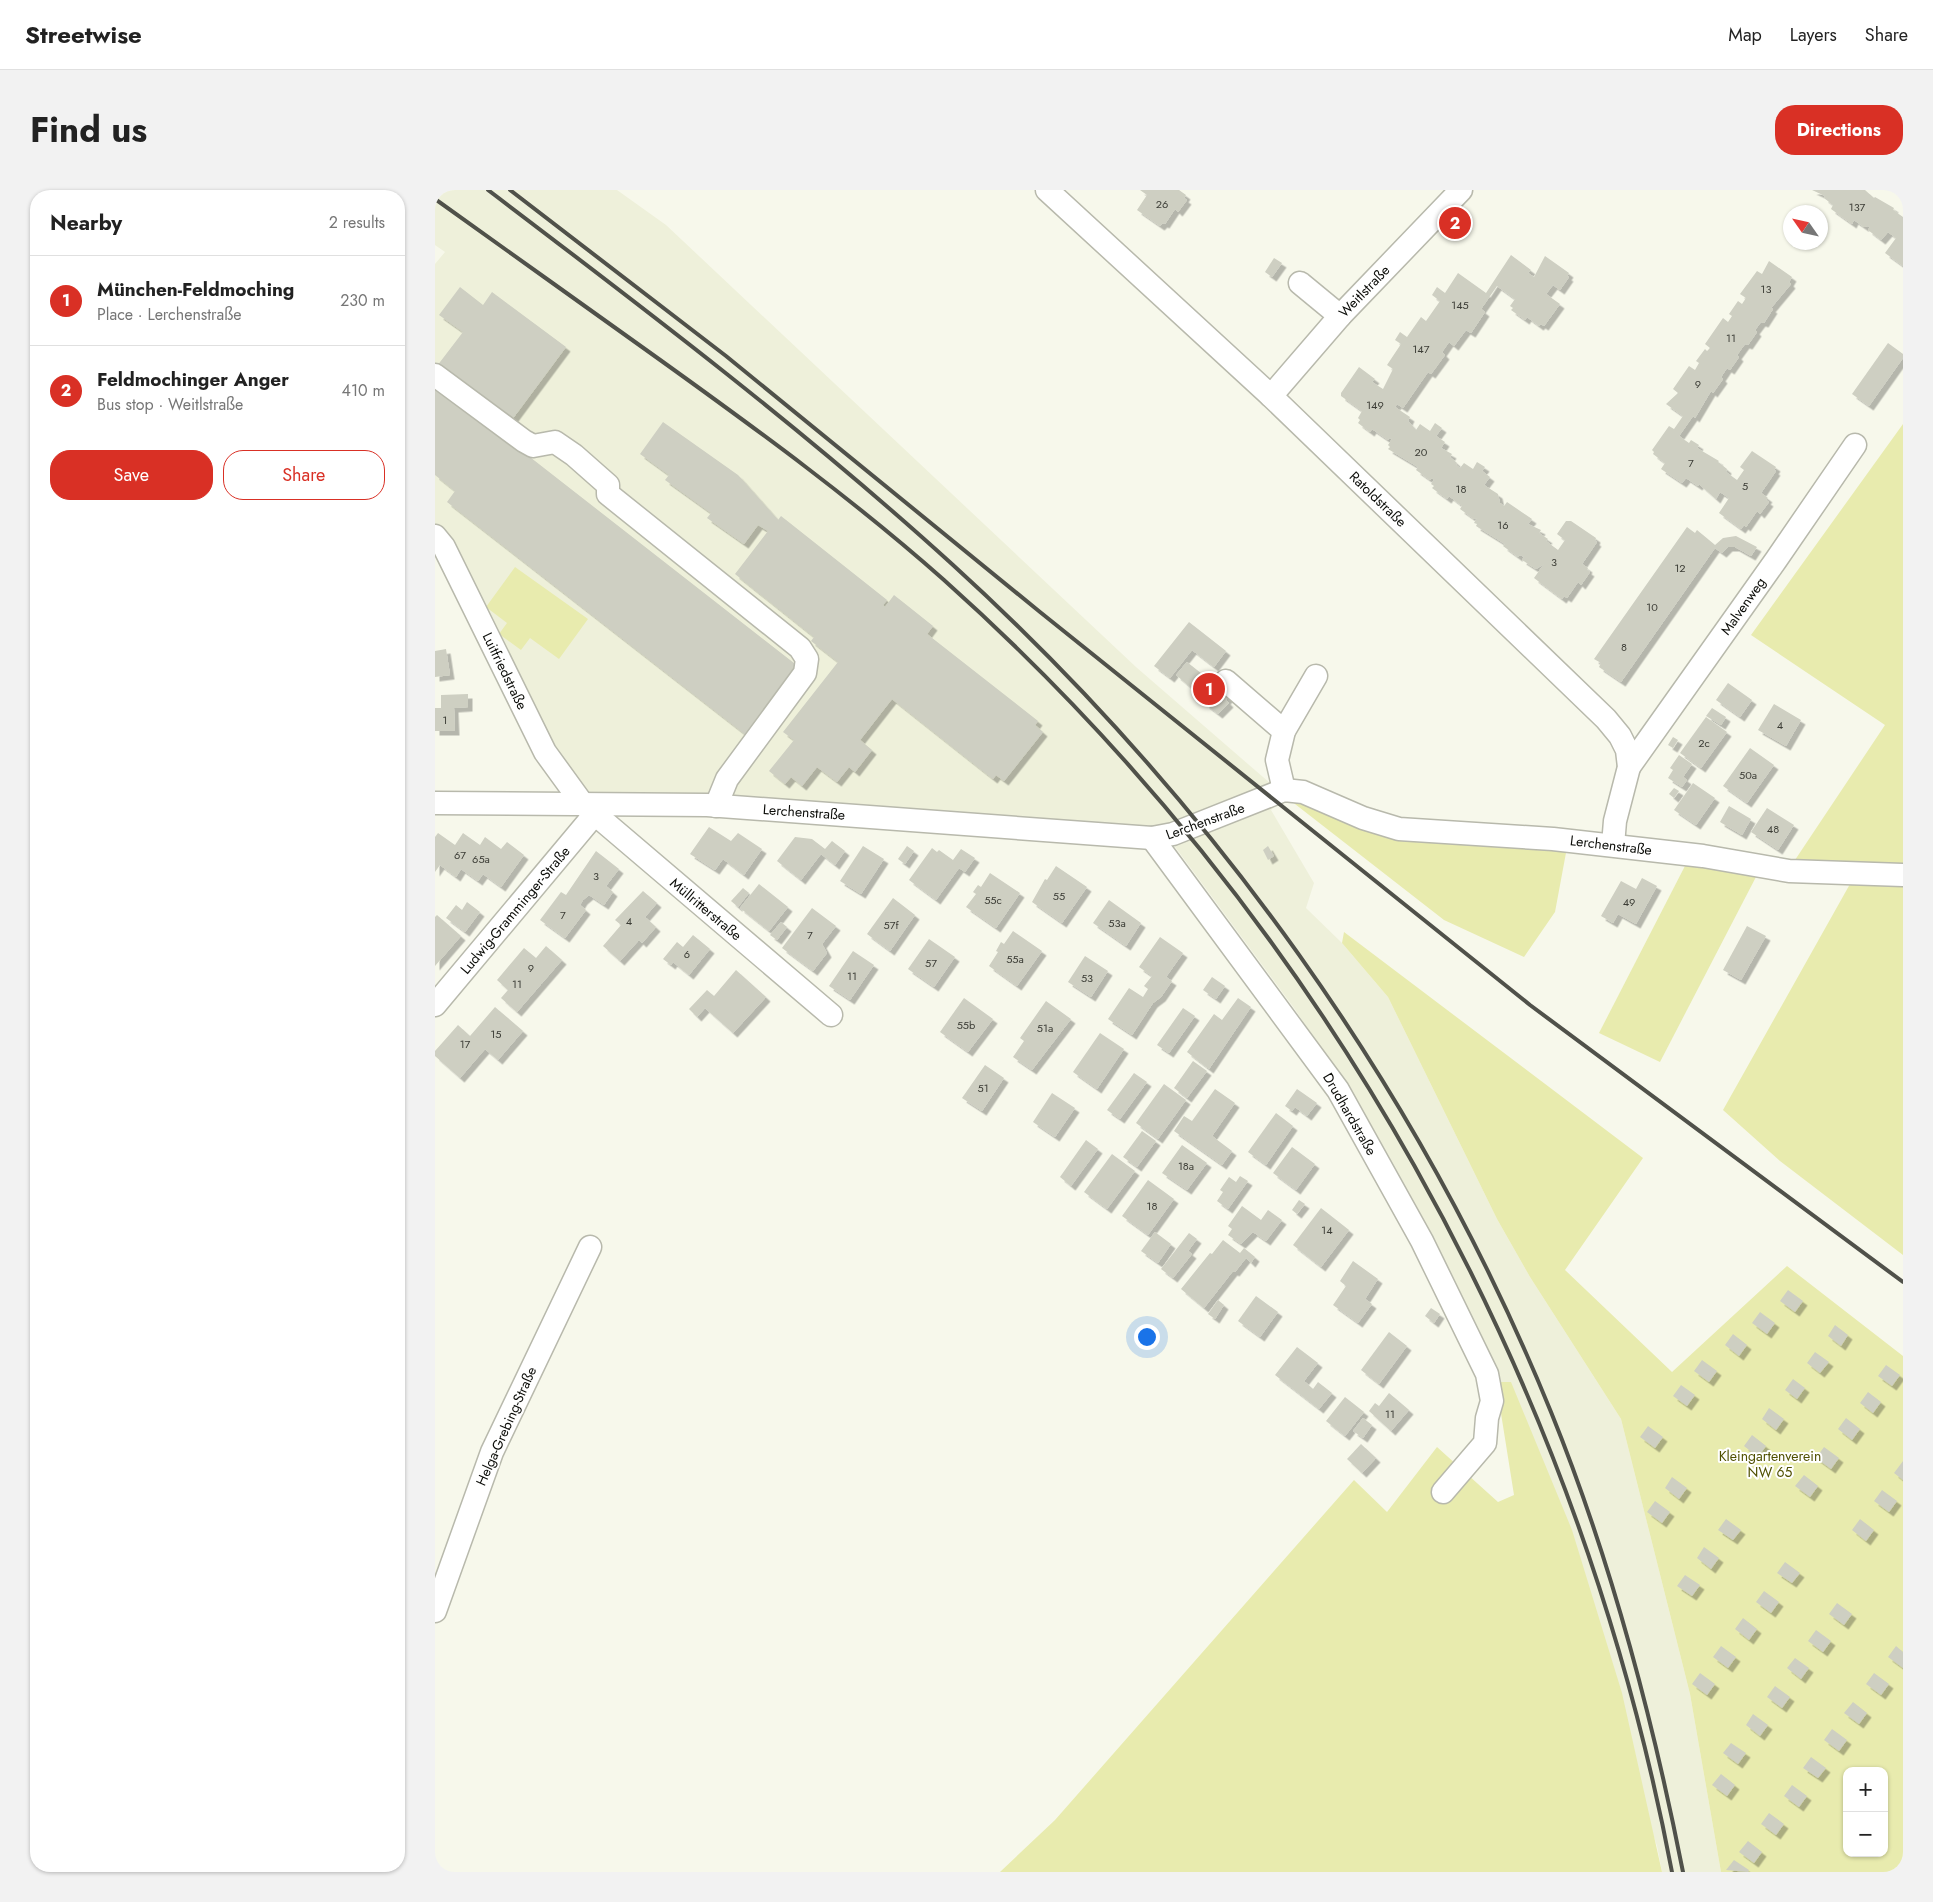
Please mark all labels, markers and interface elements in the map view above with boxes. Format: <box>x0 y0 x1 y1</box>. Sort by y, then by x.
text: Streetwise <box>25 17 142 52</box>
text: Map <box>1728 22 1762 48</box>
text: Layers <box>1790 22 1837 48</box>
text: Share <box>1865 22 1908 48</box>
text: Find us <box>30 105 147 155</box>
button: Directions <box>1775 105 1903 155</box>
house number: 26 <box>1156 196 1168 212</box>
house number: 137 <box>1849 199 1866 215</box>
pin: 2 <box>1439 204 1471 242</box>
north arrow <box>1783 205 1828 250</box>
text: Nearby <box>50 208 122 238</box>
text: 2 results <box>329 211 385 234</box>
street label: Weitlstraße <box>1334 260 1394 322</box>
text: München-Feldmoching <box>97 276 294 303</box>
house number: 13 <box>1761 281 1771 297</box>
text: 1 <box>62 289 70 312</box>
text: 230 m <box>340 289 385 312</box>
house number: 145 <box>1451 297 1469 313</box>
text: Place · Lerchenstraße <box>97 303 242 326</box>
house number: 11 <box>1726 330 1736 346</box>
house number: 147 <box>1412 341 1430 357</box>
text: Feldmochinger Anger <box>97 366 289 393</box>
house number: 9 <box>1695 376 1701 392</box>
text: 2 <box>61 379 71 402</box>
text: 410 m <box>342 379 385 402</box>
text: Bus stop · Weitlstraße <box>97 393 243 416</box>
house number: 149 <box>1366 397 1384 413</box>
house number: 20 <box>1415 444 1428 460</box>
button: Save <box>50 450 213 500</box>
button: Share <box>223 450 385 500</box>
house number: 7 <box>1688 455 1694 471</box>
street label: Ratoldstraße <box>1345 467 1411 531</box>
house number: 5 <box>1742 478 1748 494</box>
house number: 18 <box>1456 481 1466 497</box>
house number: 16 <box>1497 517 1509 533</box>
house number: 3 <box>1551 554 1557 570</box>
house number: 12 <box>1674 560 1686 576</box>
street label: Malvenweg <box>1716 573 1770 639</box>
house number: 10 <box>1646 599 1658 615</box>
street label: Luitfriedstraße <box>478 629 532 713</box>
house number: 8 <box>1621 639 1627 655</box>
pin: 1 <box>1193 670 1225 708</box>
house number: 1 <box>443 712 447 728</box>
house number: 4 <box>1777 717 1784 733</box>
house number: 2c <box>1698 735 1710 751</box>
house number: 50a <box>1739 767 1757 783</box>
street label: Lerchenstraße <box>1163 798 1247 844</box>
street label: Lerchenstraße <box>762 799 846 825</box>
house number: 48 <box>1767 821 1779 837</box>
street label: Lerchenstraße <box>1569 830 1653 860</box>
street label: Ludwig-Gramminger-Straße <box>456 842 574 978</box>
house number: 67 <box>454 847 466 863</box>
house number: 65a <box>472 851 490 867</box>
house number: 3 <box>593 868 599 884</box>
street label: Müllritterstraße <box>666 873 746 945</box>
house number: 55 <box>1053 888 1065 904</box>
house number: 55c <box>984 892 1002 908</box>
house number: 49 <box>1623 894 1635 910</box>
house number: 7 <box>560 907 566 923</box>
house number: 4 <box>626 913 633 929</box>
house number: 53a <box>1108 915 1126 931</box>
house number: 57f <box>883 917 899 933</box>
house number: 7 <box>807 927 813 943</box>
house number: 6 <box>684 946 690 962</box>
house number: 55a <box>1006 951 1024 967</box>
house number: 57 <box>925 955 937 971</box>
house number: 9 <box>528 960 534 976</box>
house number: 11 <box>847 968 857 984</box>
house number: 53 <box>1081 970 1093 986</box>
house number: 11 <box>512 976 522 992</box>
house number: 55b <box>957 1017 975 1033</box>
house number: 51a <box>1037 1020 1053 1036</box>
house number: 15 <box>490 1026 502 1042</box>
house number: 17 <box>460 1036 471 1052</box>
street label: Drudhardstraße <box>1318 1069 1382 1159</box>
house number: 51 <box>977 1080 989 1096</box>
house number: 18a <box>1178 1158 1194 1174</box>
house number: 18 <box>1147 1198 1157 1214</box>
house number: 14 <box>1321 1222 1333 1238</box>
your location <box>1134 1324 1160 1350</box>
street label: Helga-Grebing-Straße <box>471 1363 541 1489</box>
house number: 11 <box>1385 1406 1395 1422</box>
park label: Kleingartenverein NW 65 <box>1719 1446 1821 1482</box>
map controls <box>1843 1767 1888 1857</box>
button: + <box>1843 1767 1888 1812</box>
button: − <box>1843 1812 1888 1857</box>

